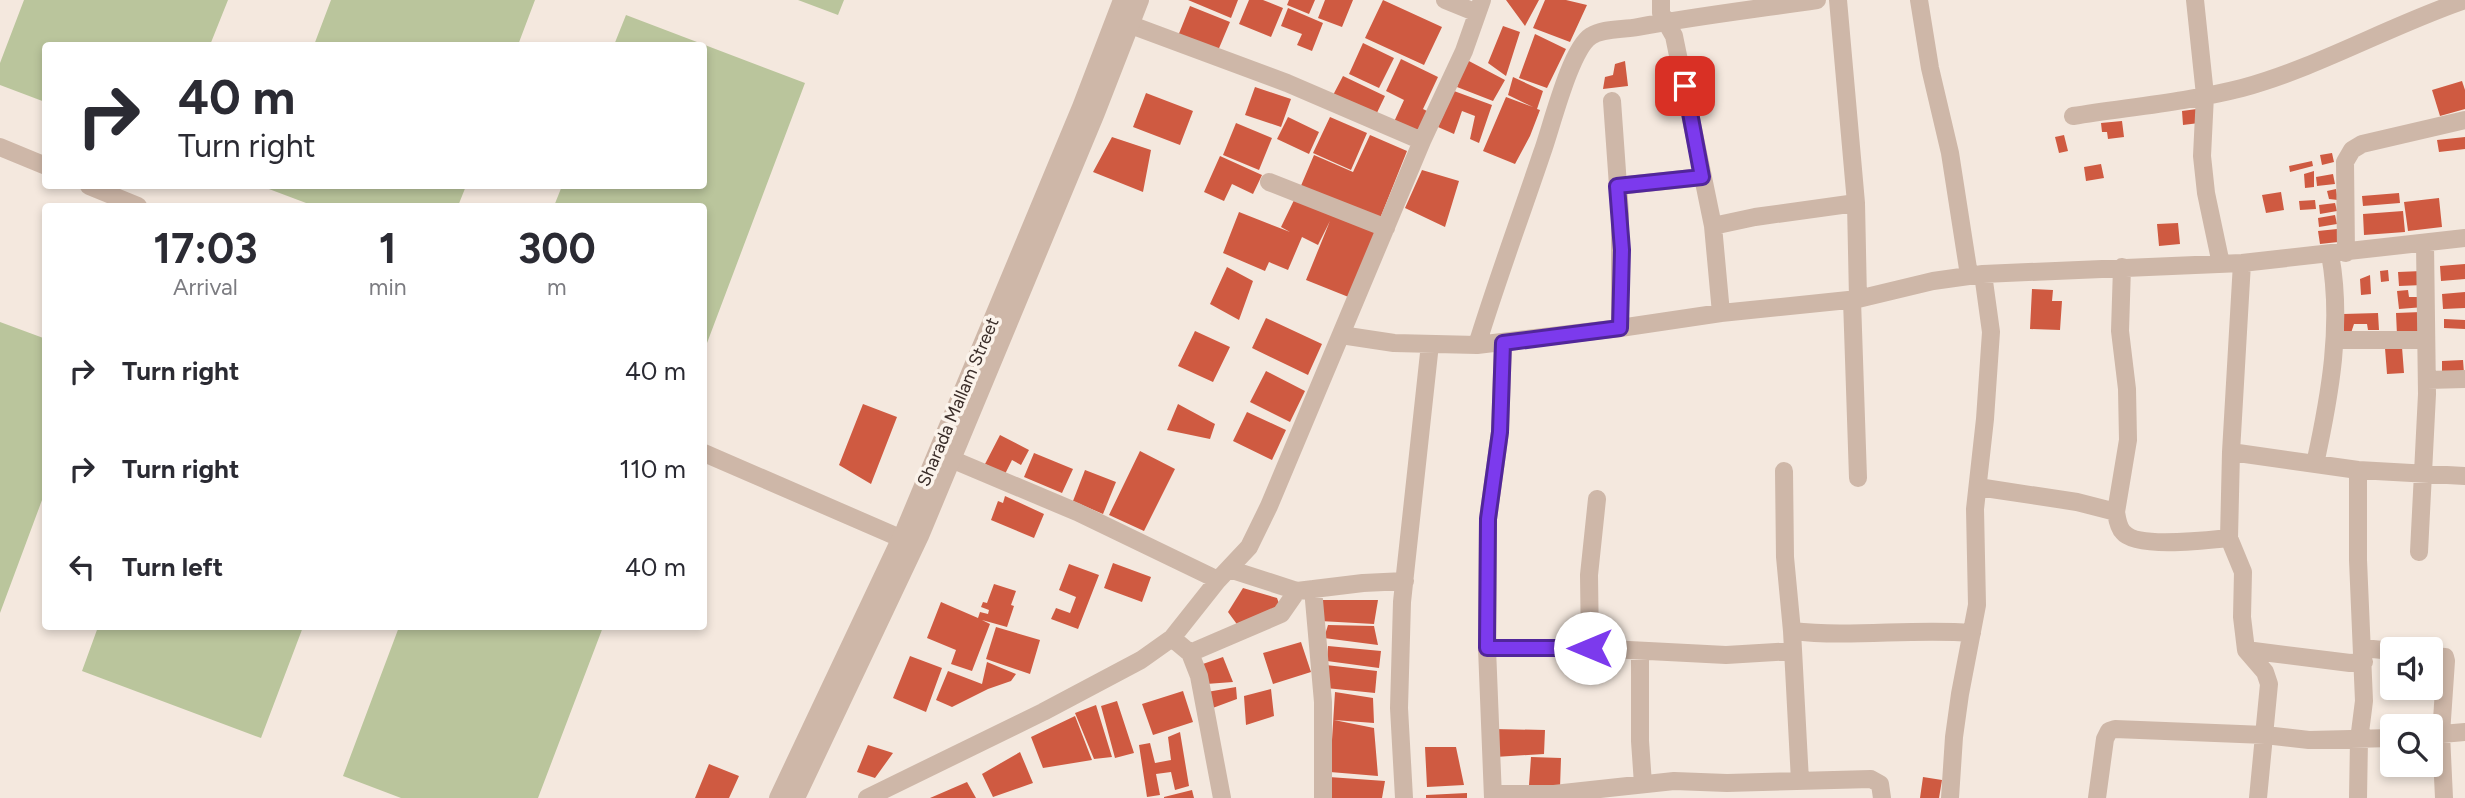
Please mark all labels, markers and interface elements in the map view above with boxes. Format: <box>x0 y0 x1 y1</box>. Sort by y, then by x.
pin <box>1655 56 1715 116</box>
text: 40 m <box>178 67 295 126</box>
icon: arrive <box>1666 67 1704 105</box>
icon: right <box>63 70 154 161</box>
text: Turn right <box>178 127 316 165</box>
text: 17:03 <box>153 223 258 274</box>
text: 1 <box>379 223 397 274</box>
text: 300 <box>518 223 596 274</box>
text: Arrival <box>173 273 238 301</box>
text: min <box>369 273 407 301</box>
text: m <box>547 273 567 301</box>
street label: Sharada Mallam Street <box>912 314 1004 490</box>
icon: right <box>63 352 101 390</box>
text: Turn right <box>122 355 239 387</box>
text: 40 m <box>625 355 686 387</box>
icon: right <box>63 450 101 488</box>
text: Turn right <box>122 453 239 485</box>
text: 110 m <box>619 453 686 485</box>
icon: left <box>63 548 101 586</box>
text: Turn left <box>122 551 223 583</box>
text: 40 m <box>625 551 686 583</box>
position arrow <box>1553 611 1627 685</box>
map controls <box>2380 637 2443 777</box>
button: sound <box>2380 637 2443 700</box>
button: search <box>2380 714 2443 777</box>

